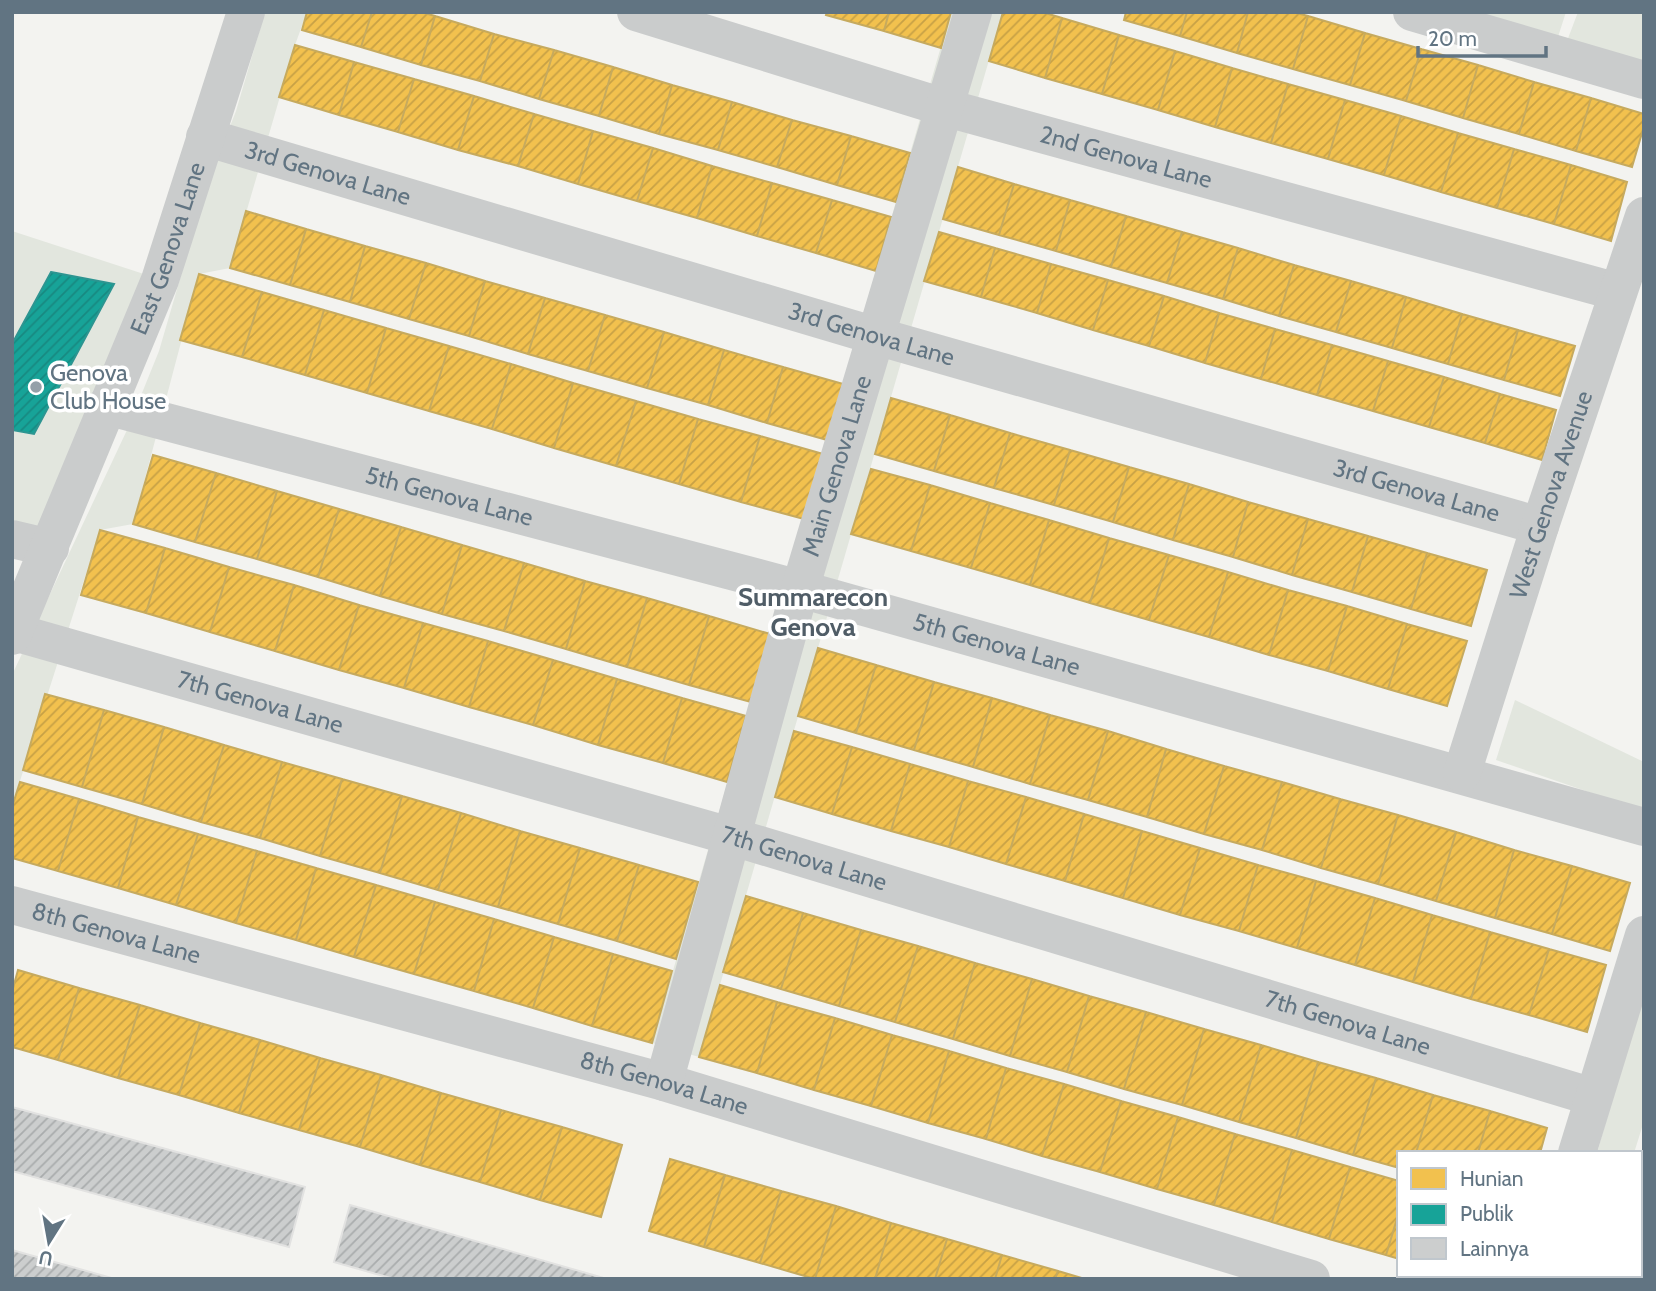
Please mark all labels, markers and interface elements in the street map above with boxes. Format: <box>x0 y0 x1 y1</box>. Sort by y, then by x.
scale bar <box>1418 14 1546 58</box>
text: 20 m <box>1428 26 1477 51</box>
street label: 2nd Genova Lane <box>1037 119 1215 194</box>
street label: 3rd Genova Lane <box>241 135 414 211</box>
street label: East Genova Lane <box>124 158 211 339</box>
street label: 3rd Genova Lane <box>785 296 958 372</box>
place label: Genova Club House <box>50 358 166 415</box>
street label: Main Genova Lane <box>796 372 877 560</box>
marker: Genova Club House <box>28 379 44 395</box>
street label: West Genova Avenue <box>1503 387 1598 602</box>
street label: 3rd Genova Lane <box>1330 453 1503 528</box>
street label: 5th Genova Lane <box>362 460 536 532</box>
district label: Summarecon Genova <box>738 581 888 643</box>
street label: 5th Genova Lane <box>910 607 1084 681</box>
street label: 7th Genova Lane <box>174 664 347 739</box>
street label: 7th Genova Lane <box>718 819 890 897</box>
street label: 8th Genova Lane <box>29 896 204 970</box>
street label: 7th Genova Lane <box>1262 984 1434 1061</box>
street label: 8th Genova Lane <box>577 1045 752 1121</box>
legend <box>1397 1151 1642 1277</box>
text: Hunian <box>1460 1166 1524 1191</box>
text: Publik <box>1460 1201 1514 1226</box>
north arrow <box>14 1207 84 1277</box>
text: Lainnya <box>1460 1236 1529 1261</box>
text: U <box>37 1246 55 1271</box>

